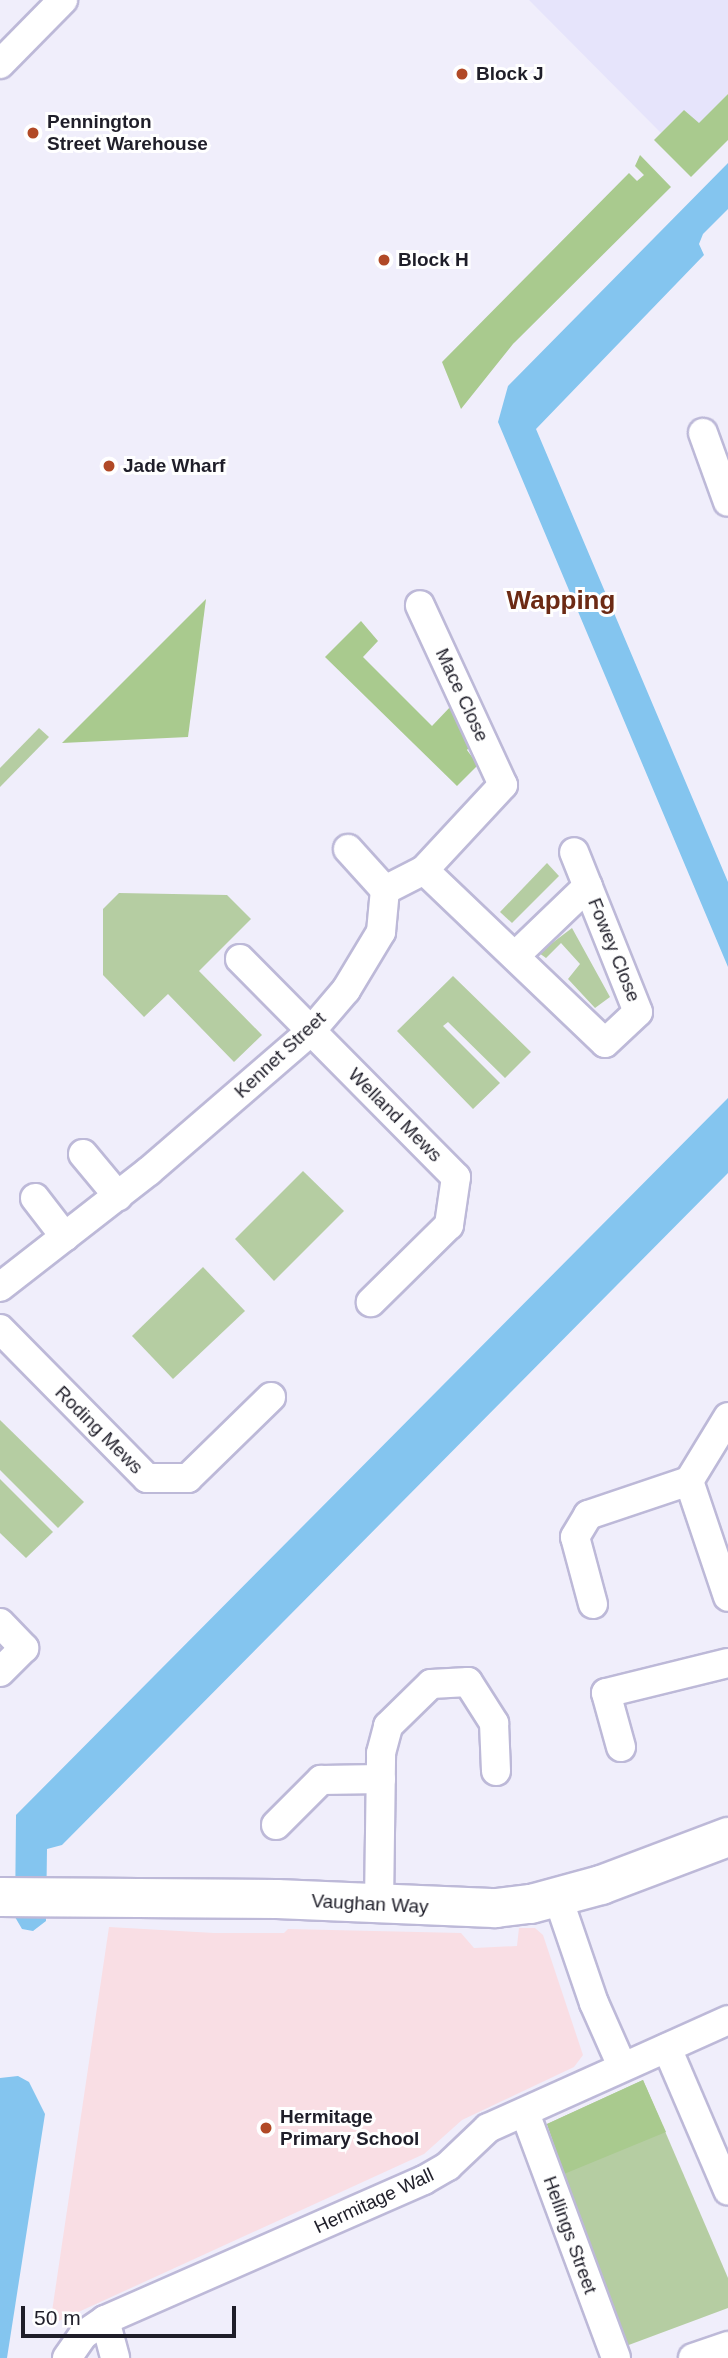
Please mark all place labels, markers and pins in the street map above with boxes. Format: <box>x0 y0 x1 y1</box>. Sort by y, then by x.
place label: Block J <box>476 63 544 85</box>
marker: Block J <box>454 66 470 82</box>
place label: Pennington Street Warehouse <box>47 111 208 155</box>
marker: Pennington Street Warehouse <box>25 125 41 141</box>
place label: Block H <box>398 249 469 271</box>
marker: Block H <box>376 252 392 268</box>
place label: Jade Wharf <box>123 455 225 477</box>
marker: Jade Wharf <box>101 458 117 474</box>
place label: Hermitage Primary School <box>280 2106 419 2150</box>
marker: Hermitage Primary School <box>258 2120 274 2136</box>

